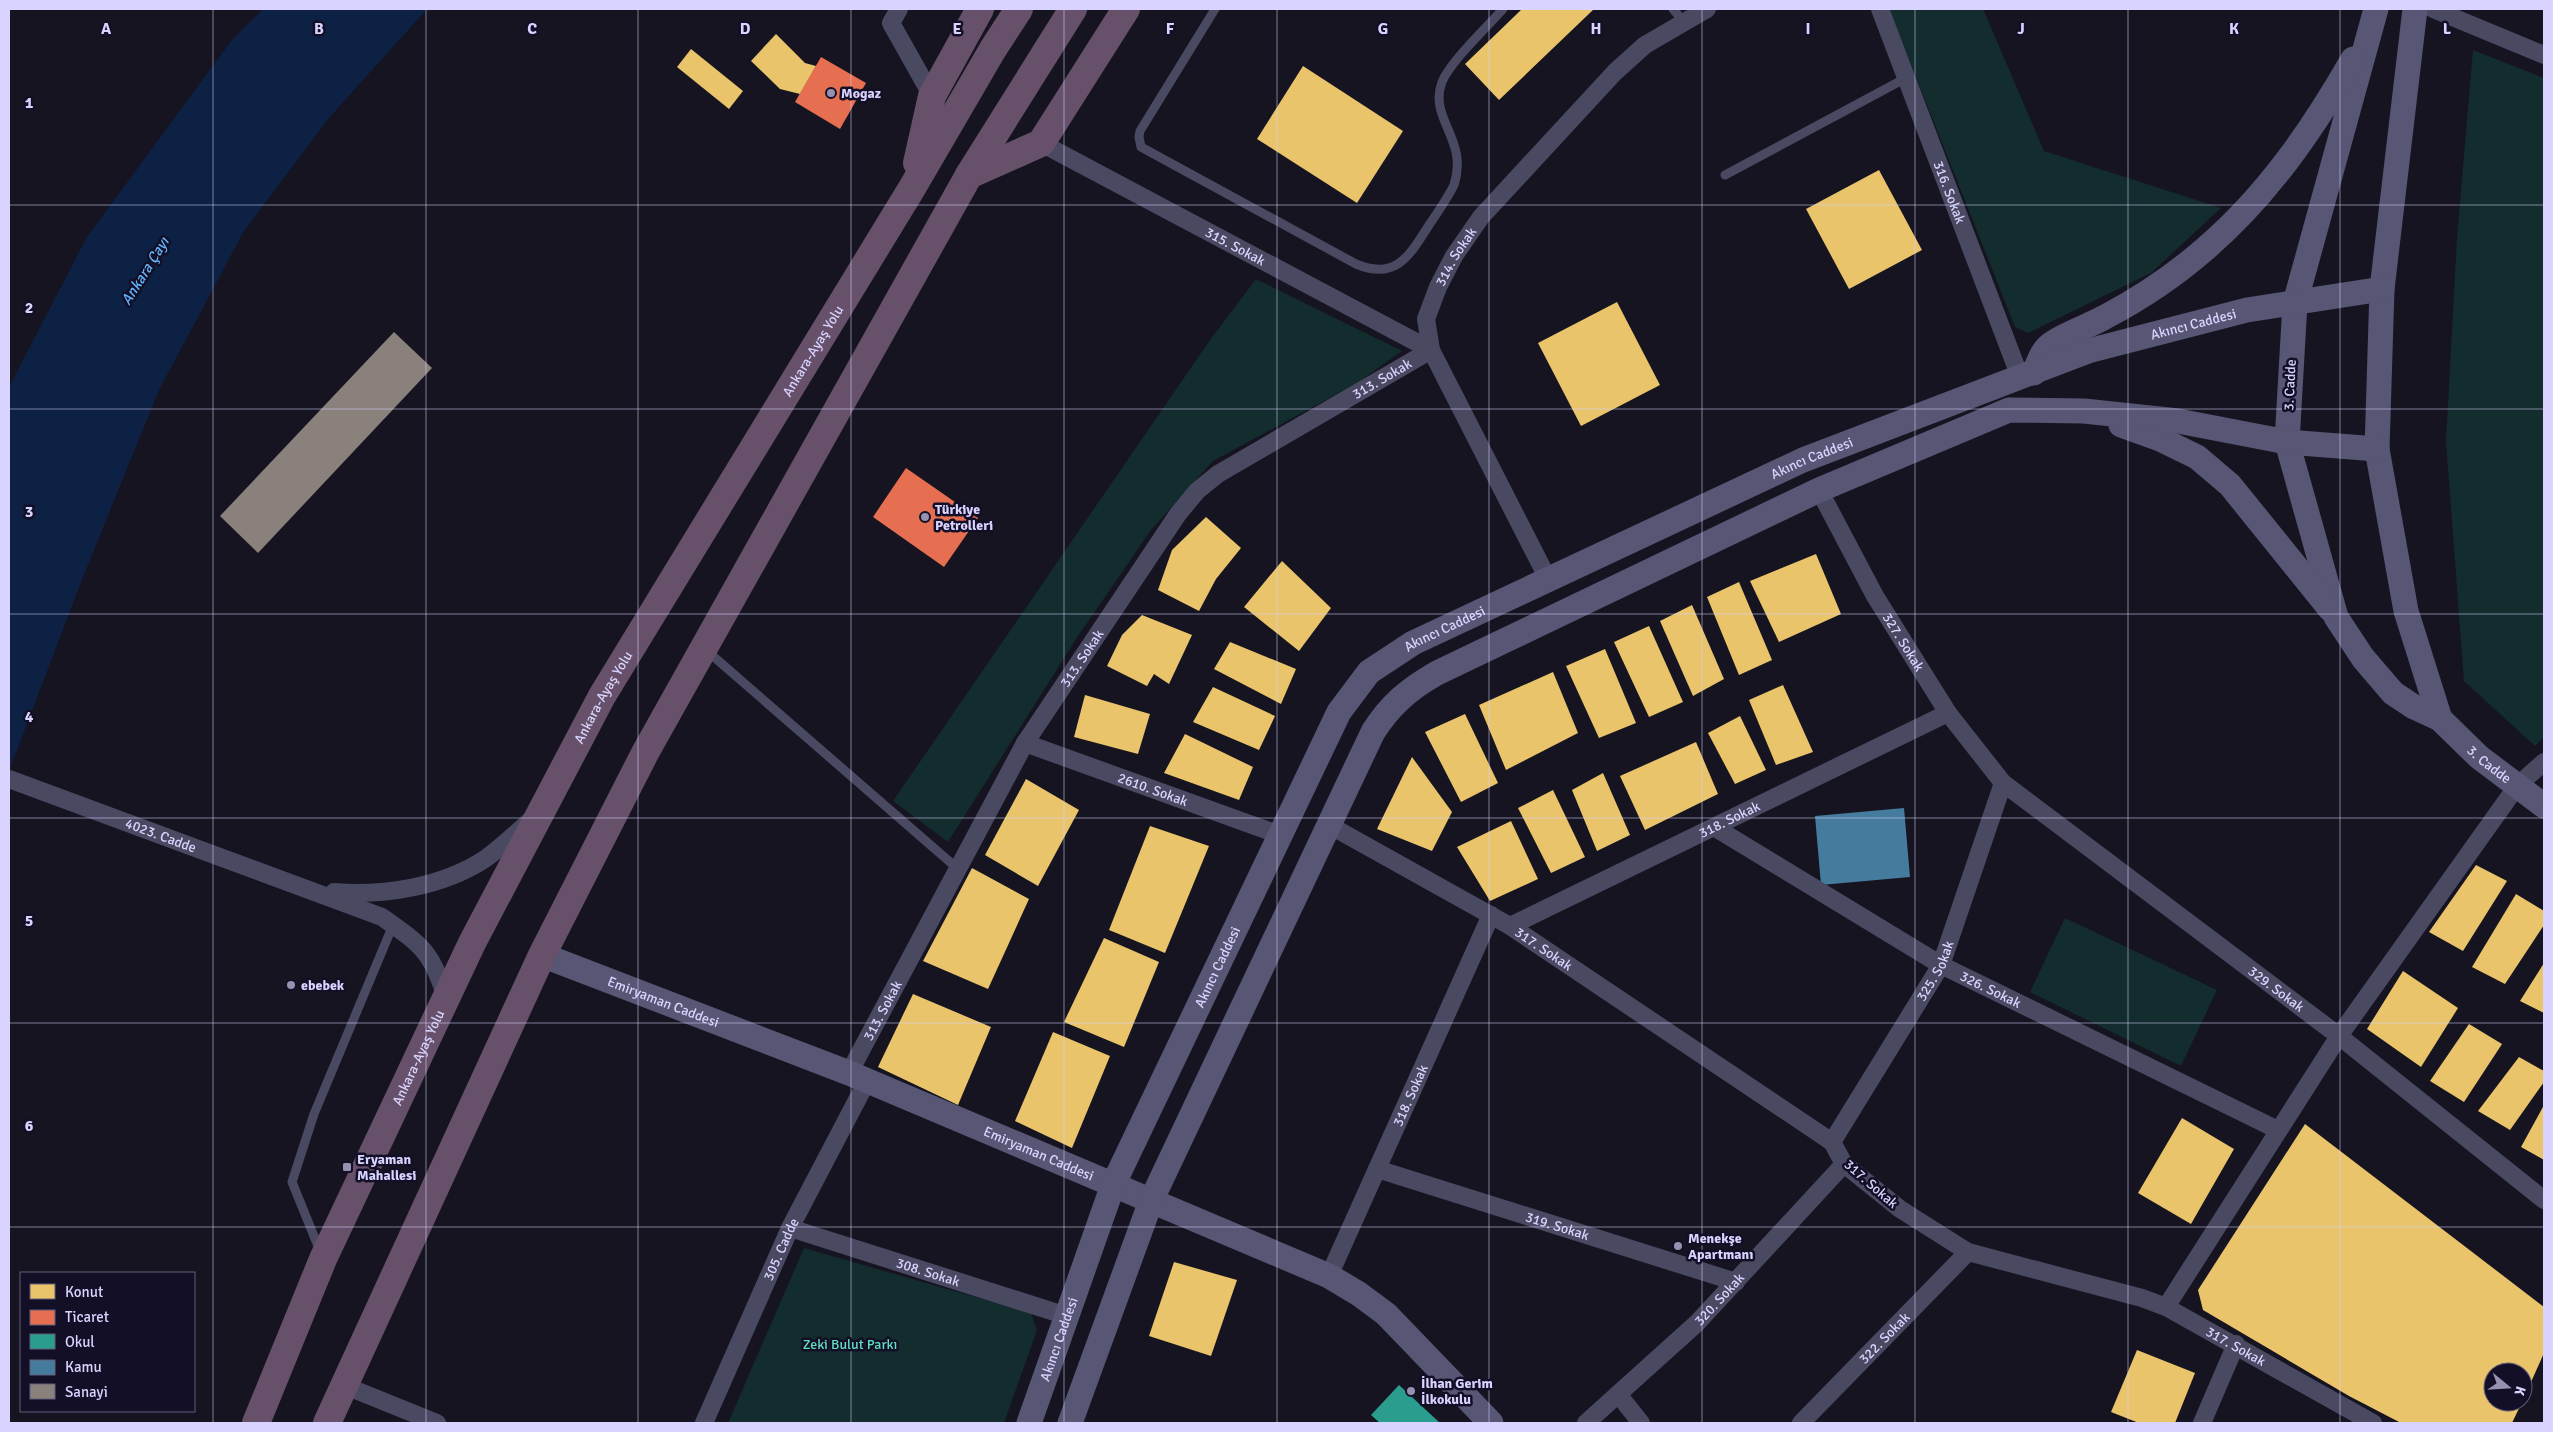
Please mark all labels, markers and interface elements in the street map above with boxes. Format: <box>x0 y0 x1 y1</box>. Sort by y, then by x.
text: A <box>101 19 112 39</box>
text: B <box>314 19 324 39</box>
text: C <box>527 19 537 39</box>
text: D <box>740 19 751 39</box>
text: E <box>952 19 962 39</box>
text: F <box>1166 19 1175 39</box>
text: G <box>1378 19 1388 39</box>
text: H <box>1591 19 1601 39</box>
text: I <box>1805 19 1811 39</box>
text: J <box>2017 19 2025 39</box>
text: K <box>2229 19 2239 39</box>
text: L <box>2443 19 2452 39</box>
place label: Mogaz <box>841 85 881 102</box>
marker: Mogaz <box>825 87 837 99</box>
text: 1 <box>25 93 34 113</box>
street label: 316. Sokak <box>1930 158 1969 226</box>
street label: 315. Sokak <box>1202 223 1268 269</box>
street label: 314. Sokak <box>1432 224 1480 289</box>
water label: Ankara Çayı <box>117 233 173 308</box>
text: 2 <box>25 298 33 318</box>
street label: Ankara-Ayaş Yolu <box>778 302 847 400</box>
street label: Akıncı Caddesi <box>2149 305 2238 343</box>
street label: 313. Sokak <box>1349 355 1415 402</box>
street label: 3. Cadde <box>2280 359 2300 411</box>
street label: Akıncı Caddesi <box>1768 433 1855 483</box>
place label: Türkiye Petrolleri <box>935 501 993 534</box>
text: 3 <box>25 502 33 522</box>
marker: Türkiye Petrolleri <box>919 511 931 523</box>
street label: Akıncı Caddesi <box>1401 602 1488 655</box>
street label: 327. Sokak <box>1879 610 1928 674</box>
street label: 313. Sokak <box>1056 626 1107 690</box>
street label: Ankara-Ayaş Yolu <box>570 648 636 746</box>
text: 4 <box>25 707 34 727</box>
street label: 3. Cadde <box>2464 742 2515 787</box>
street label: 2610. Sokak <box>1116 769 1190 810</box>
street label: 318. Sokak <box>1696 797 1763 841</box>
street label: 4023. Cadde <box>123 814 199 856</box>
text: 5 <box>25 911 33 931</box>
street label: 317. Sokak <box>1512 923 1576 974</box>
street label: Akıncı Caddesi <box>1191 924 1244 1010</box>
street label: 325. Sokak <box>1912 939 1957 1004</box>
street label: 329. Sokak <box>2245 962 2308 1015</box>
street label: 326. Sokak <box>1957 967 2024 1011</box>
street label: Emiryaman Caddesi <box>605 973 722 1031</box>
place label: ebebek <box>301 977 345 994</box>
street label: 313. Sokak <box>859 977 905 1043</box>
marker: ebebek <box>285 979 297 991</box>
street label: Ankara-Ayaş Yolu <box>388 1007 448 1108</box>
street label: 318. Sokak <box>1389 1062 1431 1129</box>
text: 6 <box>25 1116 34 1136</box>
street label: Emiryaman Caddesi <box>981 1122 1097 1184</box>
place label: Eryaman Mahallesi <box>357 1151 417 1184</box>
street label: 317. Sokak <box>1841 1156 1901 1212</box>
marker: Eryaman Mahallesi <box>341 1161 353 1173</box>
street label: 319. Sokak <box>1523 1208 1591 1244</box>
street label: 305. Cadde <box>759 1215 802 1283</box>
place label: Menekşe Apartmanı <box>1688 1230 1753 1263</box>
marker: Menekşe Apartmanı <box>1672 1240 1684 1252</box>
street label: 308. Sokak <box>894 1254 962 1290</box>
street label: 320. Sokak <box>1691 1269 1748 1329</box>
legend <box>20 1272 195 1412</box>
text: Konut <box>65 1283 103 1301</box>
street label: Akıncı Caddesi <box>1036 1295 1081 1383</box>
text: Ticaret <box>65 1308 109 1326</box>
street label: 322. Sokak <box>1855 1308 1913 1367</box>
street label: 317. Sokak <box>2203 1323 2269 1370</box>
text: Okul <box>65 1333 95 1351</box>
park label: Zeki Bulut Parkı <box>803 1336 897 1353</box>
text: Kamu <box>65 1358 102 1376</box>
north arrow <box>2483 1362 2533 1412</box>
place label: İlhan Gerim İlkokulu <box>1421 1375 1493 1408</box>
text: Sanayi <box>65 1383 108 1401</box>
text: K <box>2510 1384 2529 1398</box>
marker: İlhan Gerim İlkokulu <box>1405 1385 1417 1397</box>

